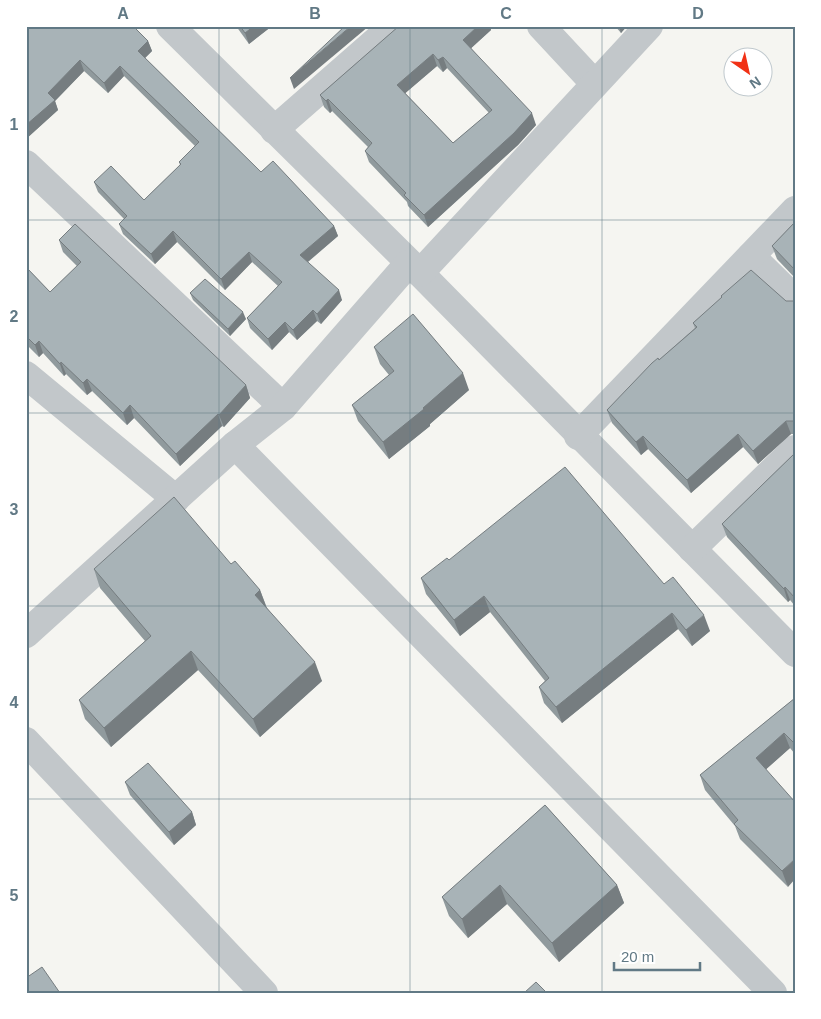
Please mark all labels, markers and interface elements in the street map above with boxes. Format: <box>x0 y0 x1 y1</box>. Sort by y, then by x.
text: A <box>117 5 129 22</box>
text: B <box>309 5 321 22</box>
text: C <box>500 5 512 22</box>
text: D <box>692 5 704 22</box>
north arrow <box>724 48 774 98</box>
text: N <box>747 73 764 92</box>
text: 1 <box>10 116 19 133</box>
text: 2 <box>10 308 19 325</box>
text: 3 <box>10 501 19 518</box>
text: 4 <box>10 694 19 711</box>
text: 5 <box>10 887 19 904</box>
scale bar <box>614 939 700 971</box>
text: 20 m <box>621 948 654 965</box>

